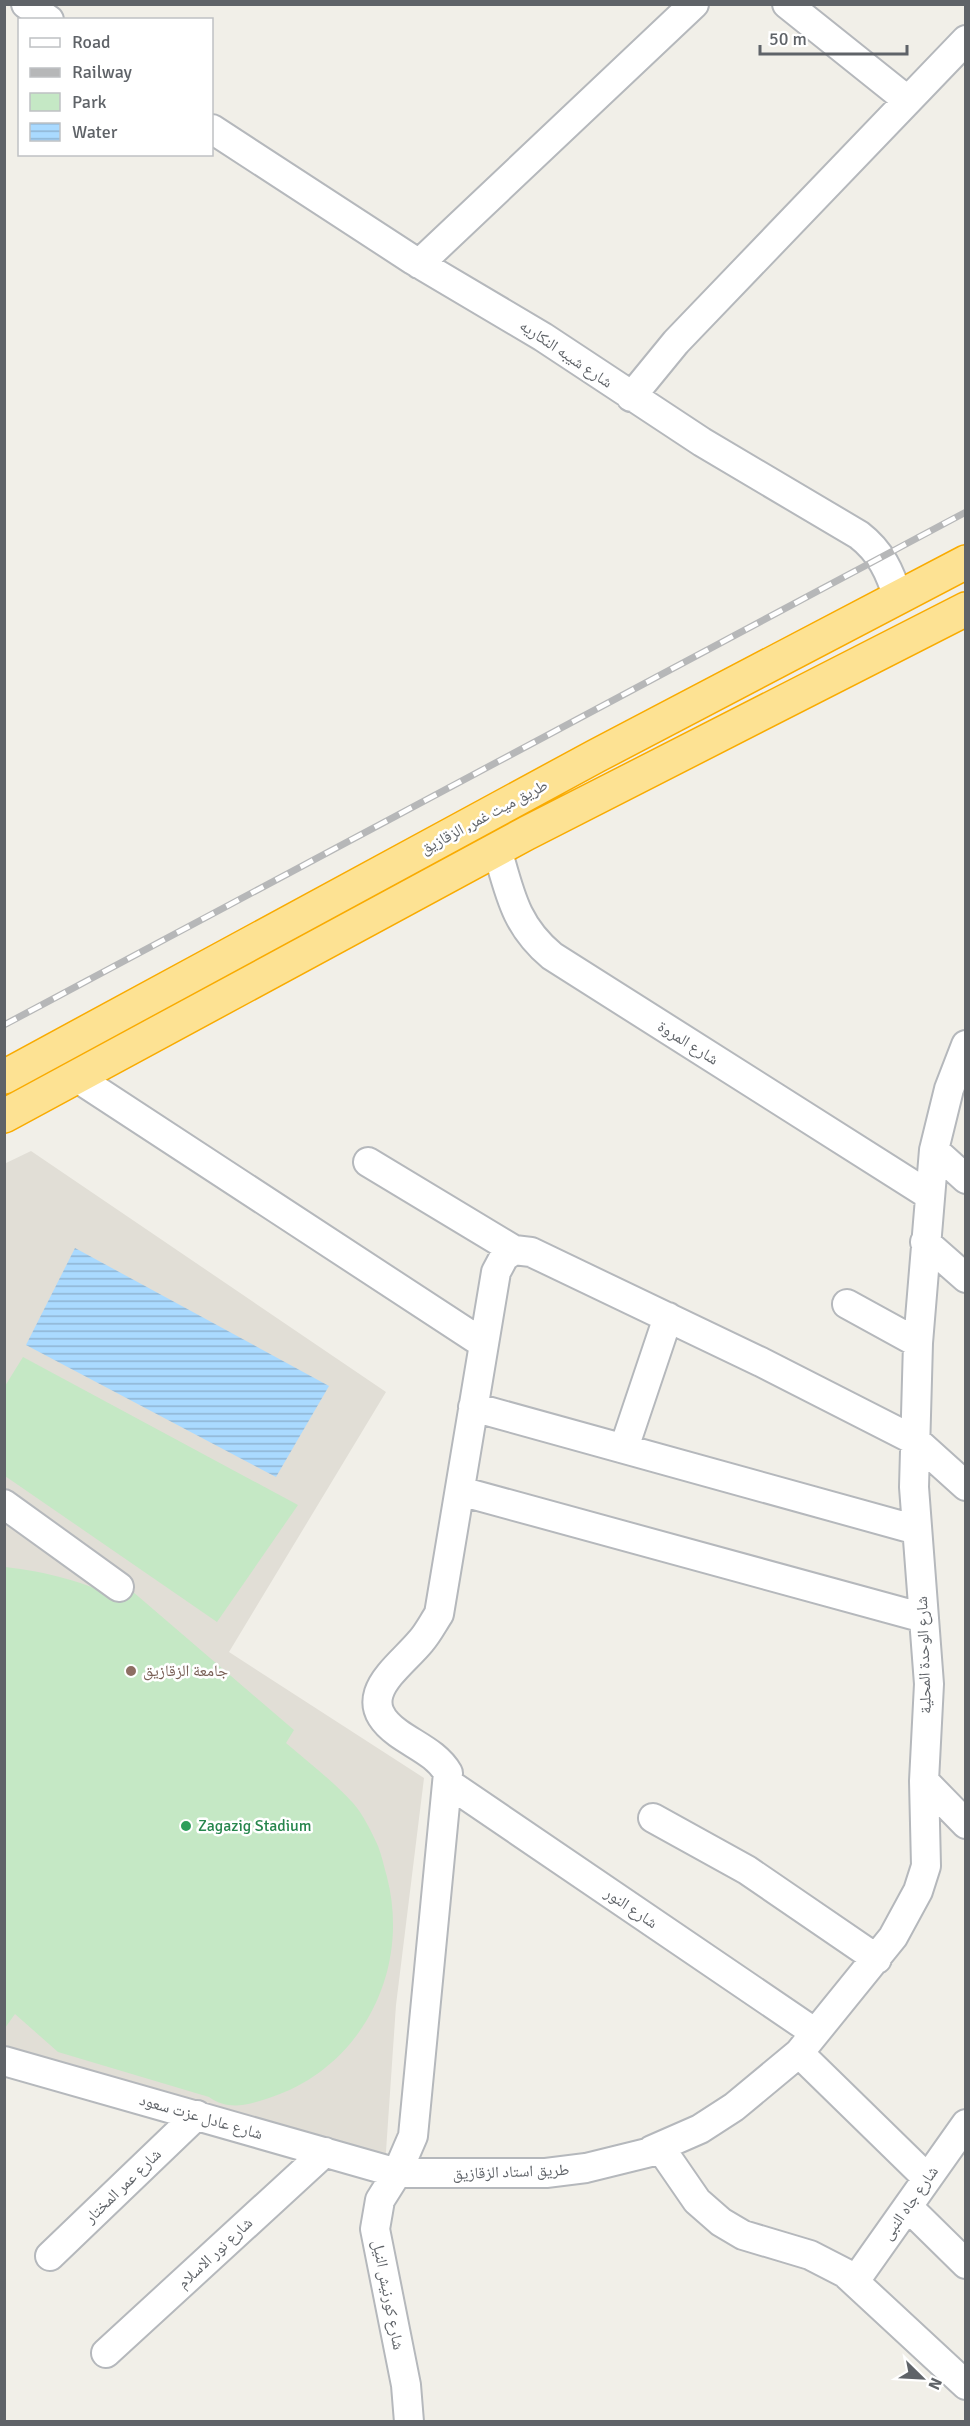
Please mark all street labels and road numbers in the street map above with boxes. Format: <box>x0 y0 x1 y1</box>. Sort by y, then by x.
street label: شارع شيبه النكاريه <box>516 316 616 392</box>
street label: طريق ميت غمر, الزقازيق <box>417 775 551 859</box>
street label: شارع المروة <box>654 1016 722 1070</box>
street label: شارع الوحدة المحلية <box>912 1596 936 1714</box>
street label: شارع النور <box>600 1883 661 1933</box>
street label: شارع عادل عزت سعود <box>137 2090 265 2144</box>
street label: شارع عمر المختار <box>80 2144 166 2228</box>
street label: طريق استاد الزقازيق <box>452 2160 570 2184</box>
street label: شارع جاه النبى <box>877 2162 943 2244</box>
street label: شارع نور الاسلام <box>173 2213 257 2293</box>
street label: شارع كورنيش النيل <box>368 2238 408 2352</box>

